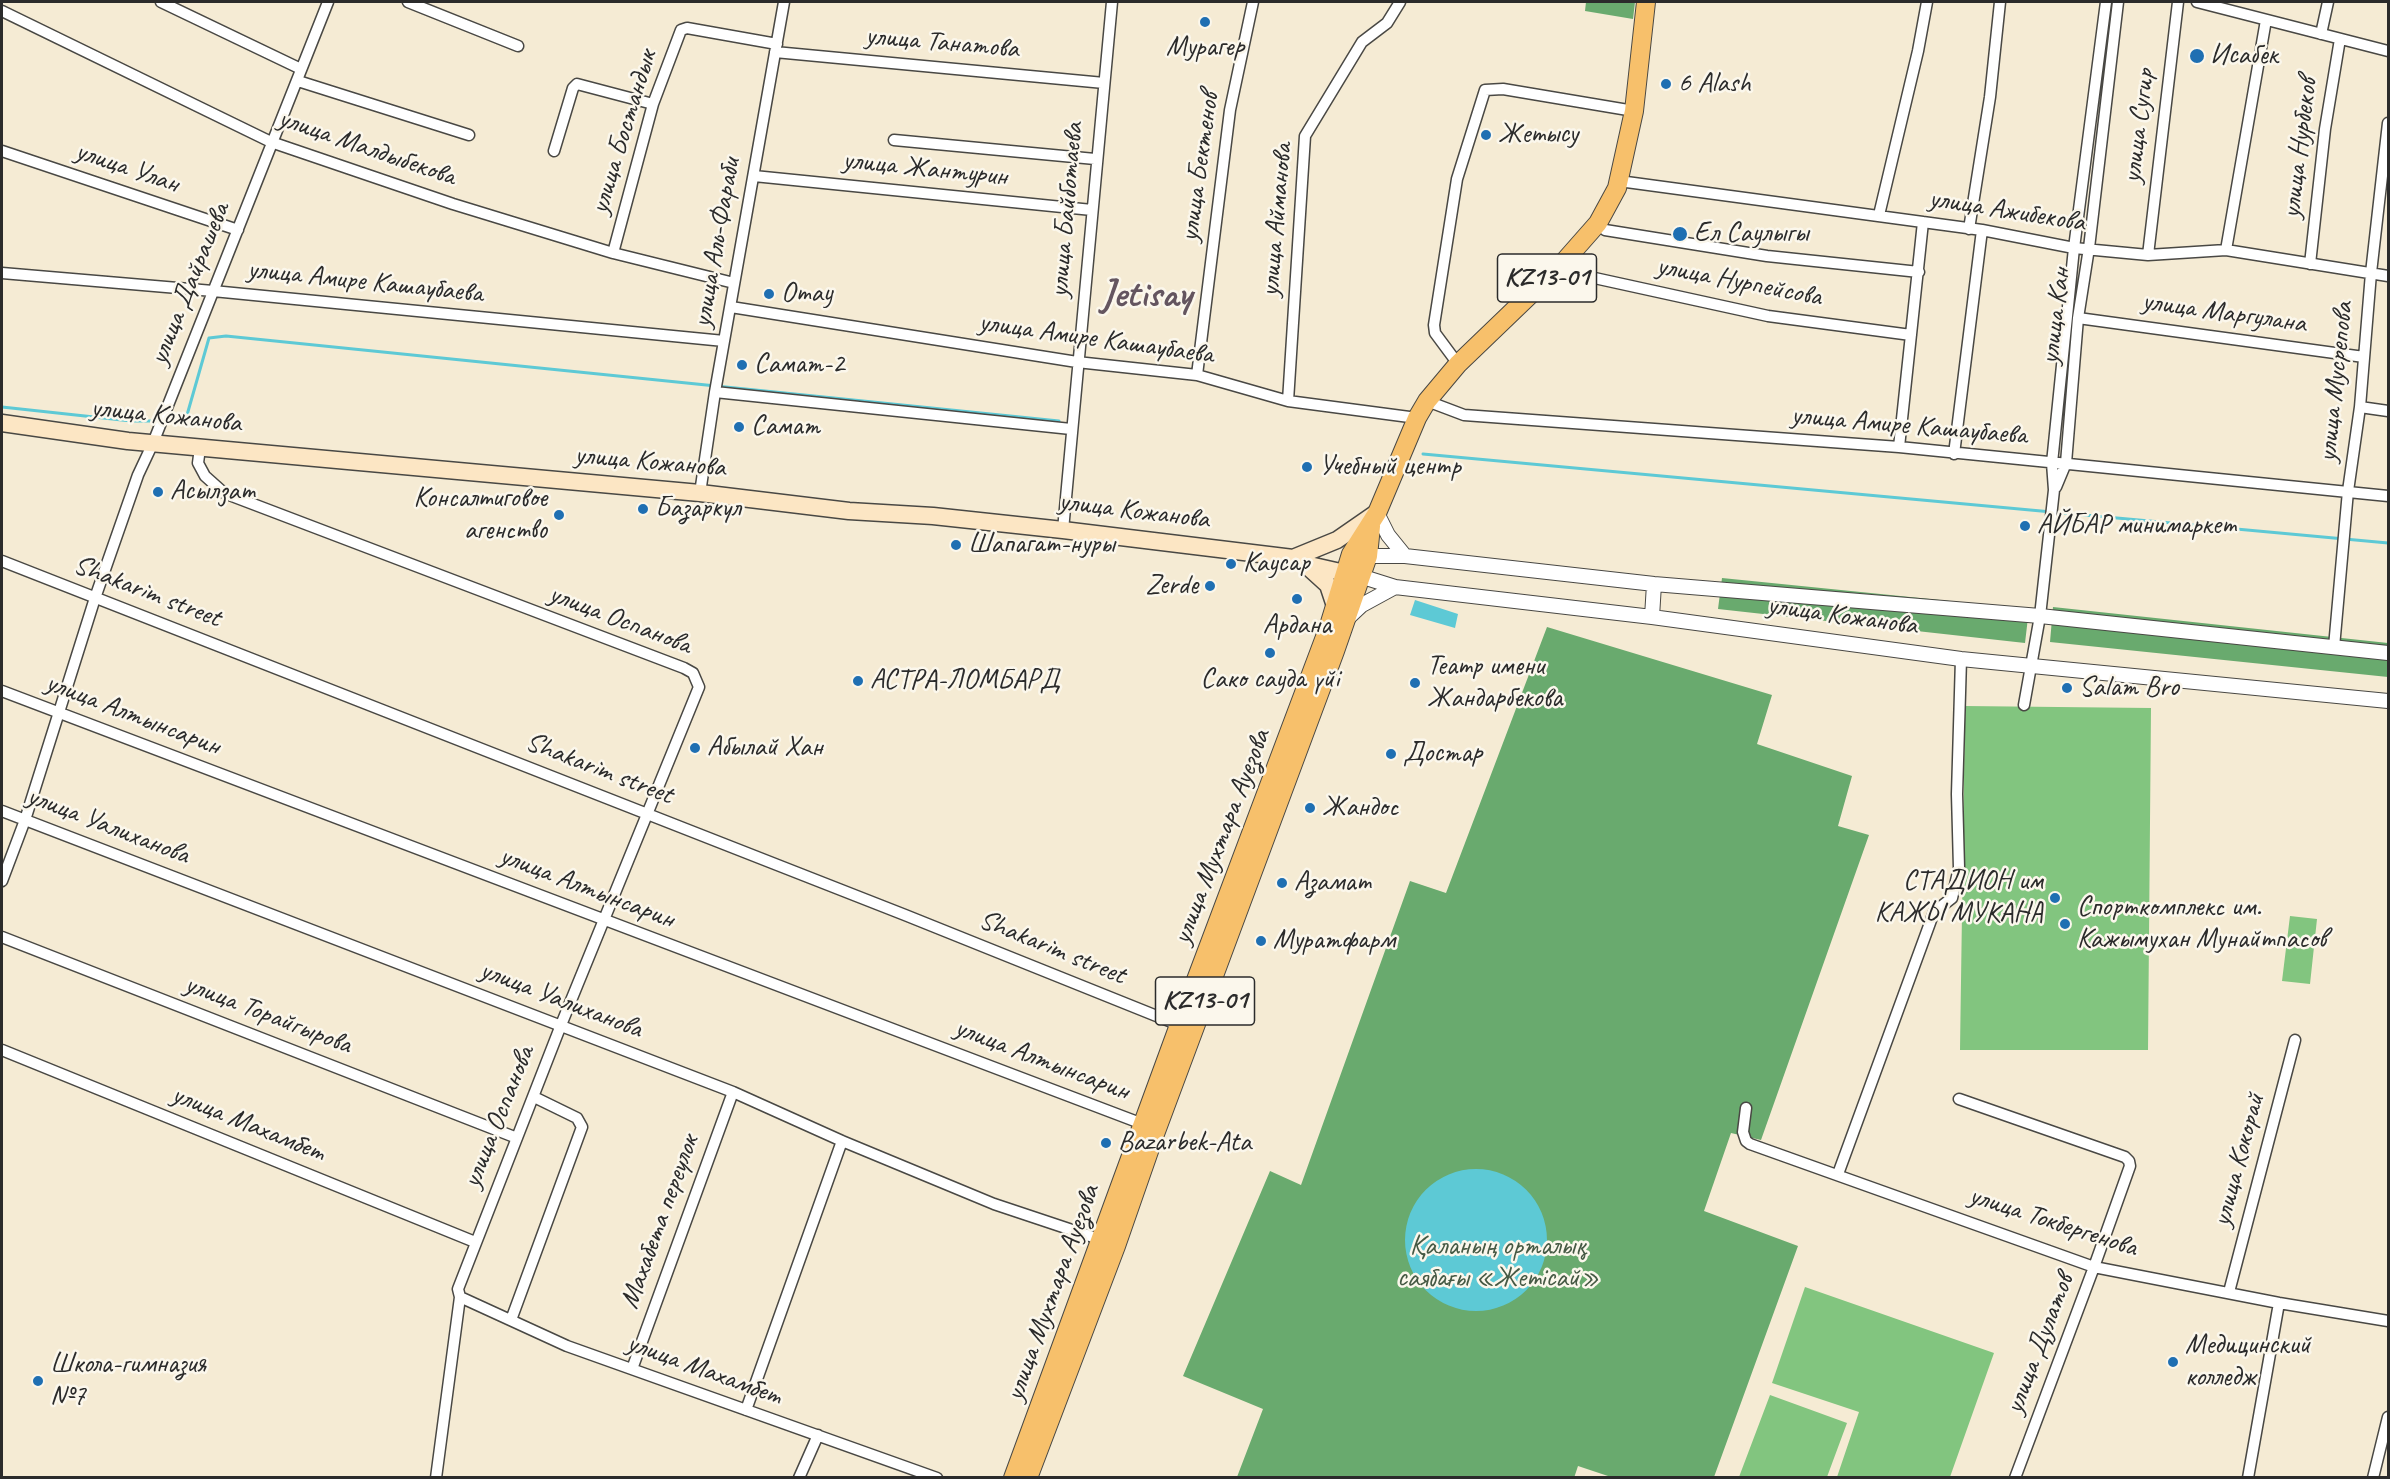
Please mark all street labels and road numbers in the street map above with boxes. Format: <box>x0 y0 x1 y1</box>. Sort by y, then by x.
street label: улица Танатова <box>864 20 1020 66</box>
street label: улица Бостандык <box>583 46 665 218</box>
street label: улица Сугир <box>2115 67 2163 185</box>
street label: улица Нурбеков <box>2275 76 2325 220</box>
street label: улица Бектенов <box>1173 90 1227 244</box>
street label: улица Малдыбекова <box>274 102 460 194</box>
street label: улица Байботаева <box>1043 121 1091 299</box>
street label: улица Улан <box>71 135 183 201</box>
street label: улица Айманова <box>1254 142 1300 298</box>
street label: улица Жантурин <box>841 144 1009 194</box>
street label: улица Аль-Фараби <box>686 156 748 330</box>
street label: улица Ажибекова <box>1927 182 2087 240</box>
street label: улица Дайрашева <box>142 198 238 370</box>
street label: улица Нурпейсова <box>1654 250 1824 314</box>
street label: улица Амире Кашаубаева <box>246 253 484 311</box>
road number: KZ13-01 <box>1498 254 1596 302</box>
street label: улица Кан <box>2033 266 2079 366</box>
street label: улица Маргулана <box>2140 285 2308 341</box>
street label: улица Мусрепова <box>2311 300 2361 464</box>
street label: улица Амире Кашаубаева <box>977 306 1215 372</box>
street label: улица Кожанова <box>89 391 243 441</box>
street label: улица Амире Кашаубаева <box>1790 399 2028 453</box>
street label: улица Кожанова <box>573 439 727 485</box>
street label: улица Кожанова <box>1057 485 1211 537</box>
street label: Shakarim street <box>69 549 225 635</box>
street label: улица Оспанова <box>544 577 696 663</box>
street label: улица Кожанова <box>1765 589 1919 643</box>
street label: улица Алтынсарин <box>41 666 225 764</box>
street label: улица Мухтара Ауезова <box>1166 725 1278 949</box>
street label: Shakarim street <box>521 726 677 812</box>
street label: улица Уалиханова <box>22 780 194 872</box>
street label: улица Алтынсарин <box>495 839 679 937</box>
street label: Shakarim street <box>974 903 1130 993</box>
street label: улица Уалиханова <box>475 954 647 1046</box>
street label: улица Торайгырова <box>180 968 356 1062</box>
road number: KZ13-01 <box>1156 977 1254 1025</box>
street label: улица Алтынсарин <box>950 1011 1134 1109</box>
street label: улица Оспанова <box>455 1041 543 1193</box>
street label: улица Махамбет <box>167 1078 329 1170</box>
street label: улица Кокорай <box>2205 1090 2273 1230</box>
street label: Махабета переулок <box>613 1131 707 1313</box>
street label: улица Токбергенова <box>1965 1179 2141 1265</box>
street label: улица Мухтара Ауезова <box>998 1180 1108 1406</box>
street label: улица Дулатов <box>1998 1269 2082 1419</box>
street label: улица Махамбет <box>622 1327 786 1413</box>

